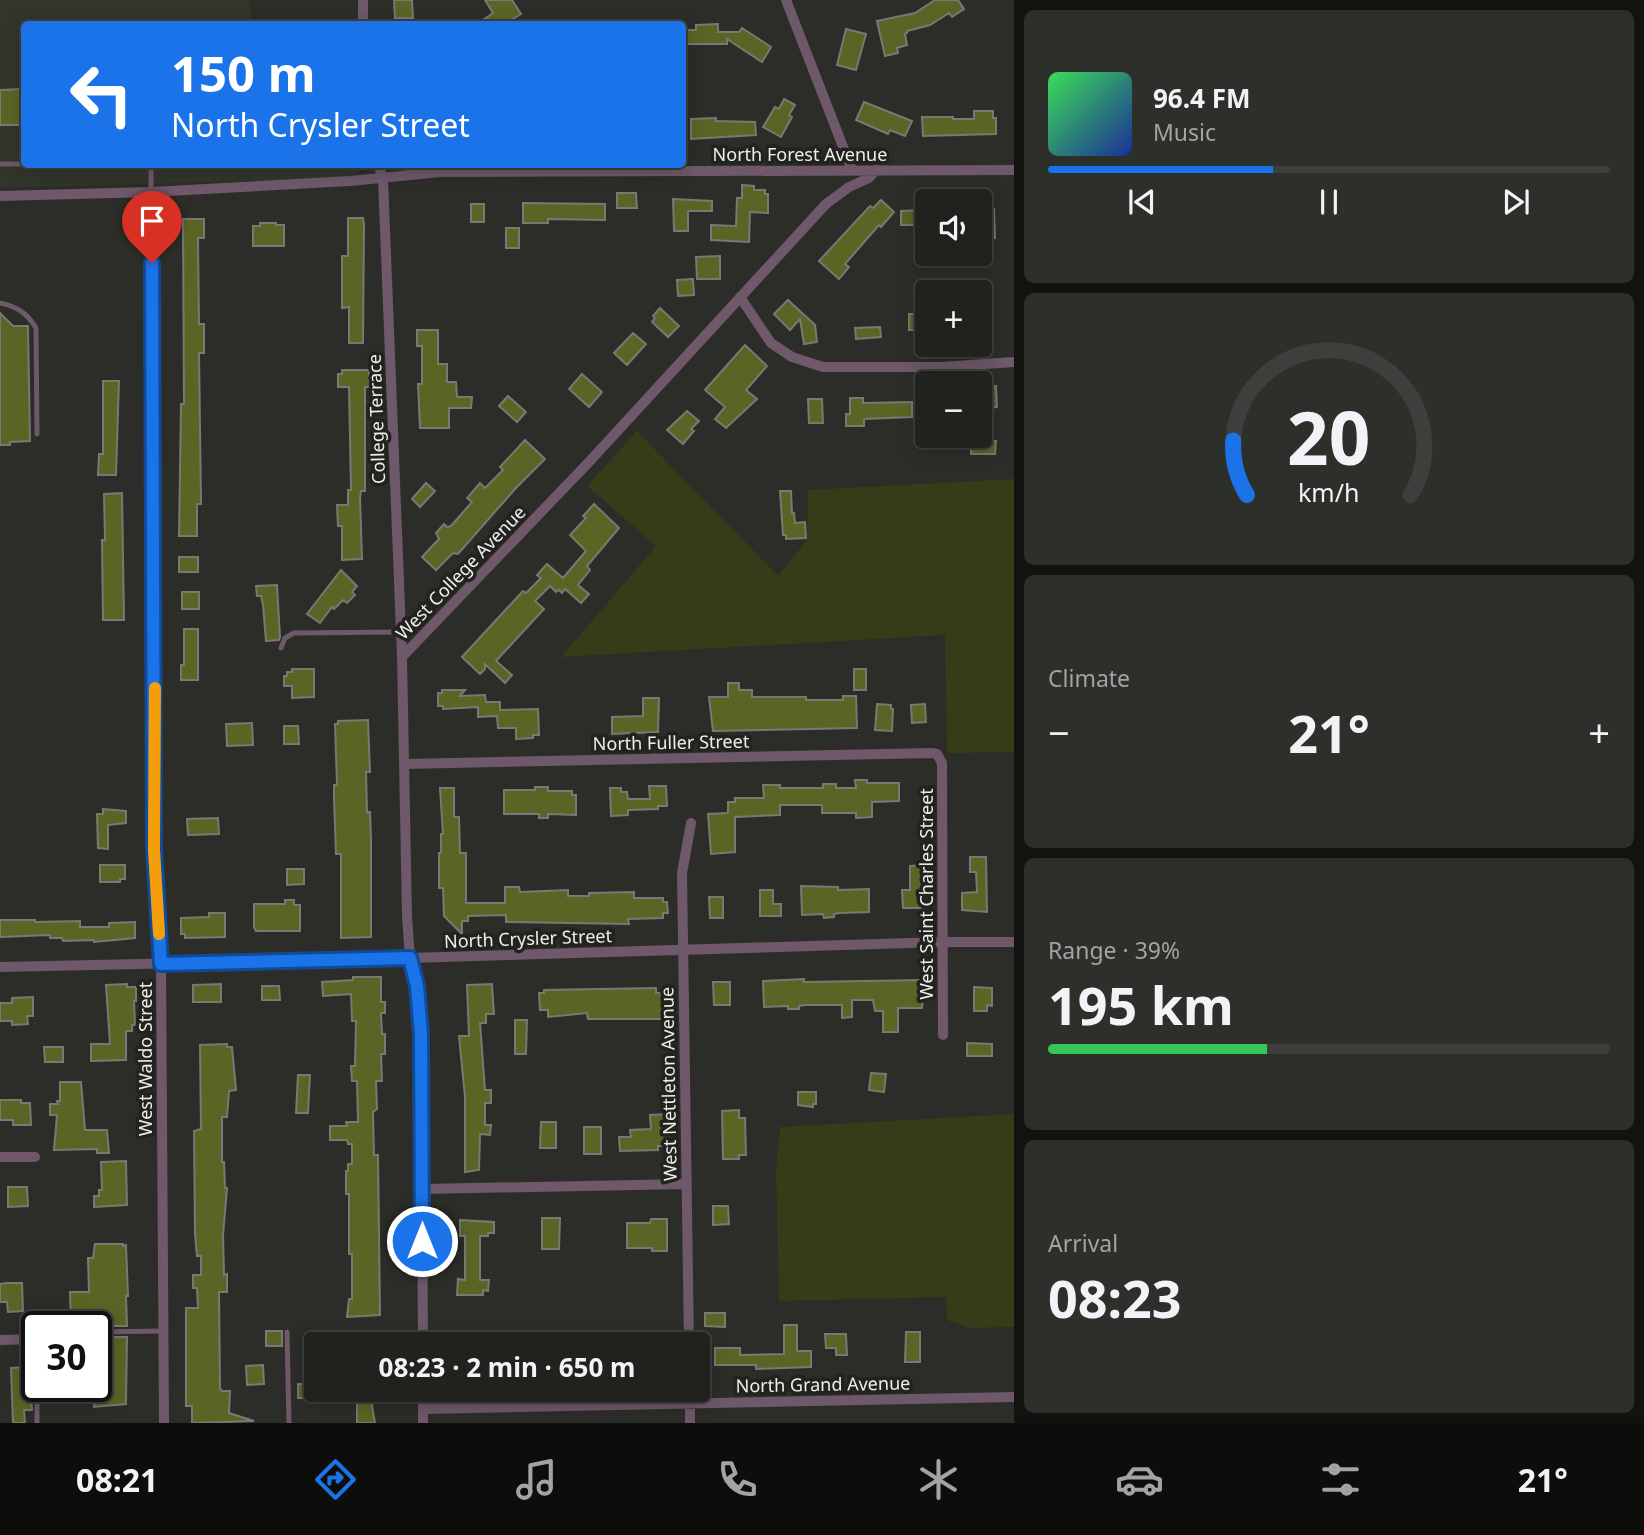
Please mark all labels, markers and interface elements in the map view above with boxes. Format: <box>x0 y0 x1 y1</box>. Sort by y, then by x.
text: 150 m <box>171 40 316 106</box>
icon: left <box>56 49 147 140</box>
text: 96.4 FM <box>1153 80 1250 116</box>
text: North Crysler Street <box>171 103 470 146</box>
text: Music <box>1153 116 1216 148</box>
street label: North Forest Avenue <box>713 142 887 166</box>
icon: previous <box>1123 183 1161 221</box>
icon: pause <box>1310 183 1348 221</box>
icon: next <box>1497 183 1535 221</box>
map controls <box>915 189 992 448</box>
button: sound <box>915 189 992 266</box>
pin <box>122 191 182 263</box>
icon: arrive <box>133 202 171 240</box>
button: + <box>915 280 992 357</box>
street label: College Terrace <box>362 354 390 484</box>
button: − <box>915 371 992 448</box>
text: 20 <box>1287 387 1371 486</box>
text: km/h <box>1298 475 1360 509</box>
street label: West College Avenue <box>390 500 530 644</box>
text: Climate <box>1048 662 1130 694</box>
text: 21° <box>1288 697 1370 768</box>
text: − <box>1048 706 1070 758</box>
text: + <box>1588 706 1610 758</box>
street label: North Fuller Street <box>592 729 750 755</box>
street label: West Saint Charles Street <box>914 788 938 1000</box>
street label: North Crysler Street <box>444 923 613 953</box>
text: Range · 39% <box>1048 934 1180 966</box>
text: 195 km <box>1048 969 1234 1040</box>
street label: West Waldo Street <box>133 981 157 1136</box>
street label: West Nettleton Avenue <box>654 987 682 1181</box>
position arrow <box>385 1204 459 1278</box>
text: Arrival <box>1048 1227 1118 1259</box>
text: 08:23 <box>1048 1262 1182 1333</box>
speed limit sign: 30 <box>21 1311 112 1402</box>
text: 08:23 · 2 min · 650 m <box>379 1349 635 1385</box>
street label: North Grand Avenue <box>735 1370 911 1398</box>
icon: directions <box>311 1455 360 1504</box>
icon: music <box>512 1455 561 1504</box>
icon: phone <box>713 1455 762 1504</box>
icon: climate <box>914 1455 963 1504</box>
icon: car <box>1115 1455 1164 1504</box>
icon: filters <box>1316 1455 1365 1504</box>
text: 08:21 <box>76 1458 158 1501</box>
text: 21° <box>1518 1458 1568 1501</box>

